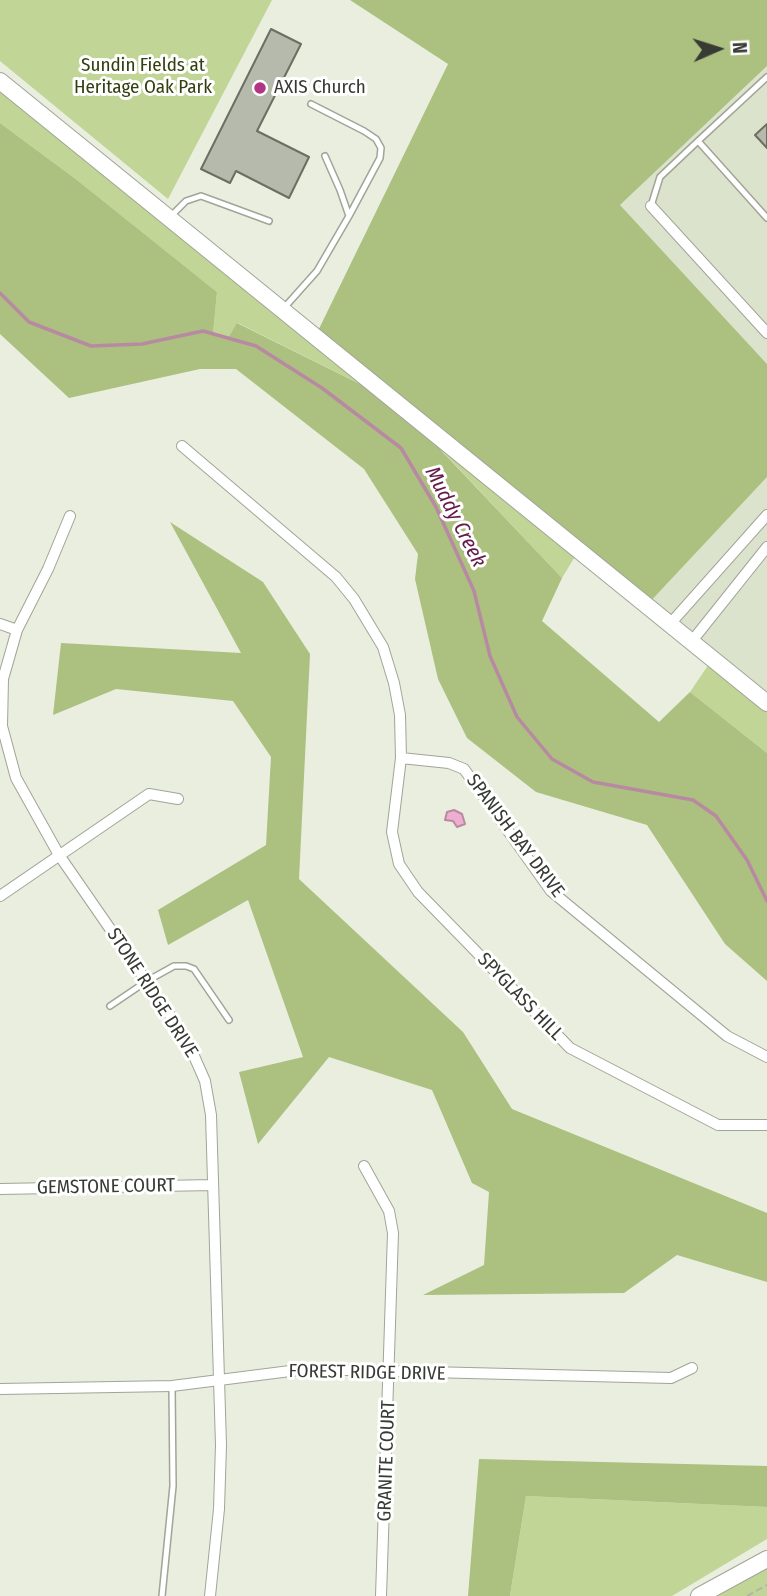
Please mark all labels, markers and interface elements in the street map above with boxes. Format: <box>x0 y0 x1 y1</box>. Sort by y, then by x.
north arrow <box>683 14 753 84</box>
text: N <box>728 42 751 54</box>
park label: Sundin Fields at Heritage Oak Park <box>74 55 212 99</box>
place label: AXIS Church <box>274 77 366 99</box>
marker: AXIS Church <box>252 80 268 96</box>
water label: Muddy Creek <box>419 463 491 571</box>
street label: SPANISH BAY DRIVE <box>461 770 569 902</box>
street label: STONE RIDGE DRIVE <box>102 924 202 1062</box>
street label: SPYGLASS HILL <box>472 948 568 1046</box>
street label: GEMSTONE COURT <box>37 1174 175 1200</box>
street label: FOREST RIDGE DRIVE <box>288 1360 446 1386</box>
street label: GRANITE COURT <box>373 1400 401 1522</box>

